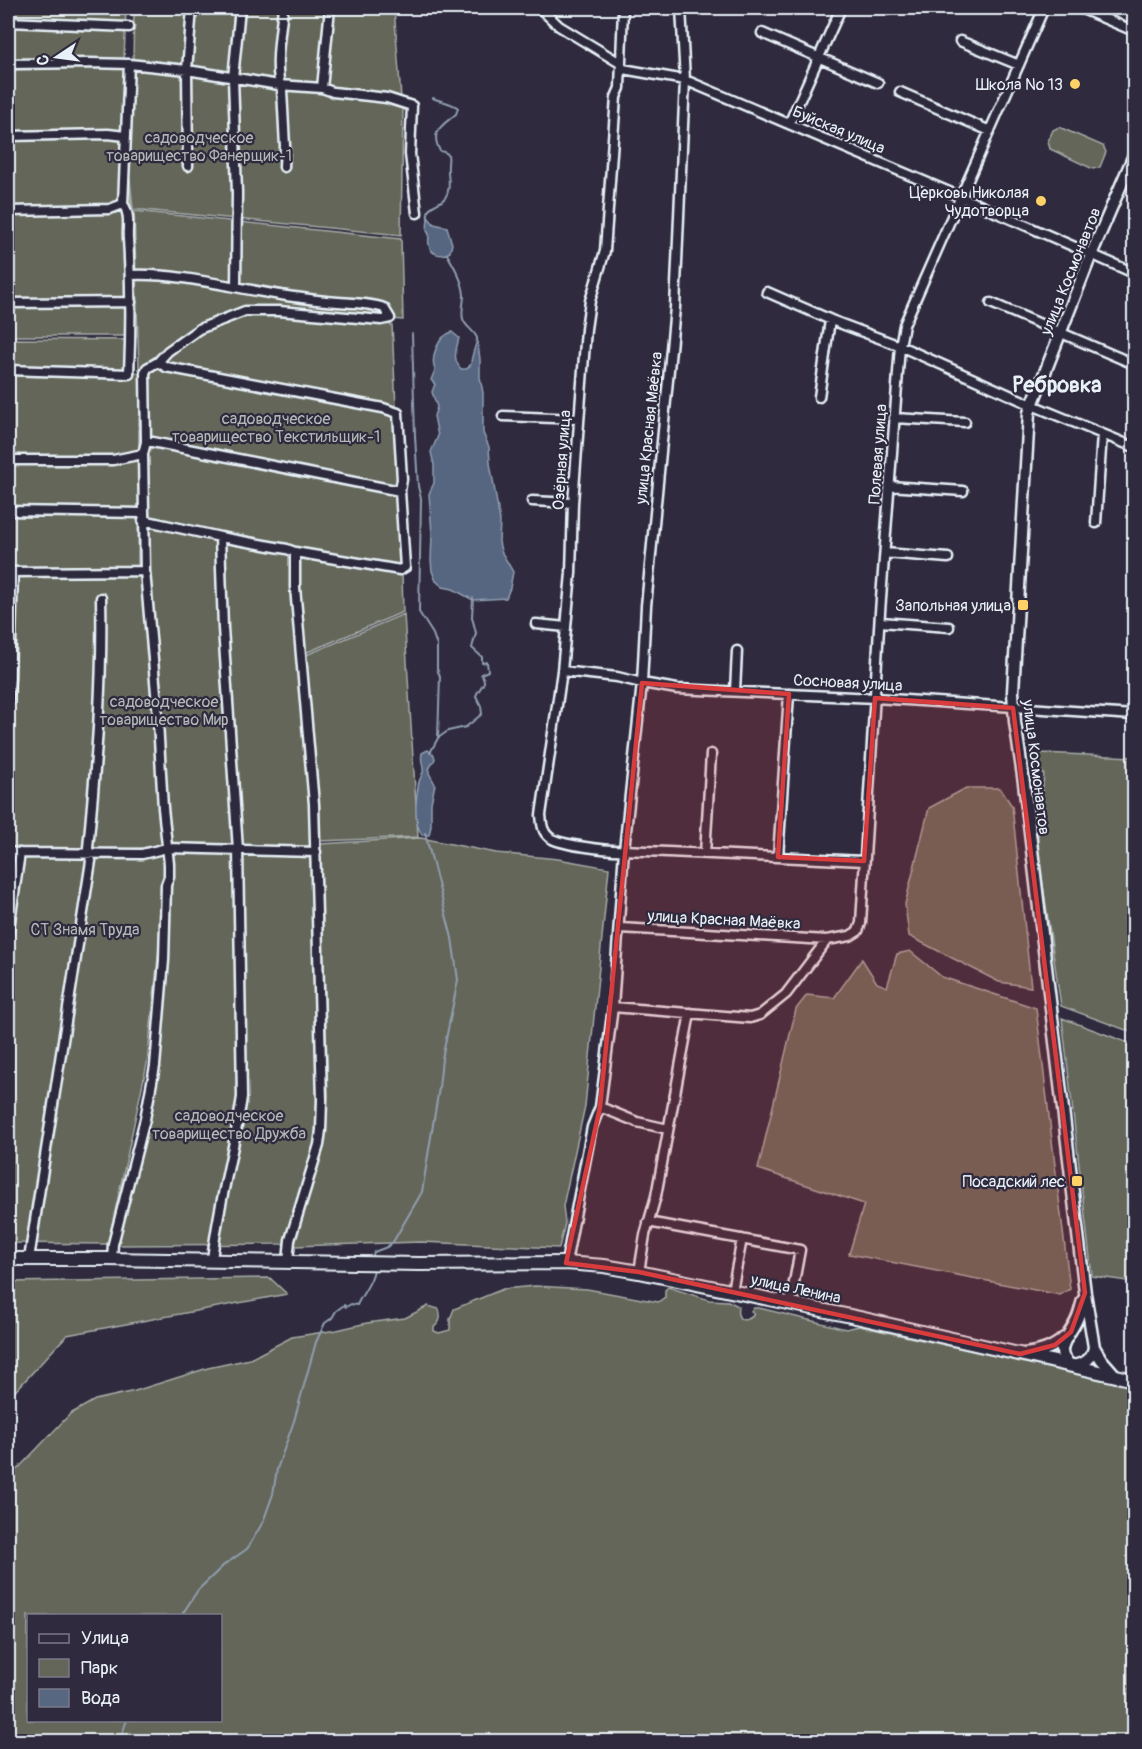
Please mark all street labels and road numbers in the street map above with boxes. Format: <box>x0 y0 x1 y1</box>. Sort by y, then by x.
street label: Буйская улица <box>789 101 888 158</box>
street label: улица Космонавтов <box>1036 205 1106 339</box>
street label: улица Красная Маёвка <box>631 351 667 506</box>
street label: Полевая улица <box>865 403 891 505</box>
street label: Озёрная улица <box>549 409 575 511</box>
street label: Сосновая улица <box>793 670 903 696</box>
street label: улица Космонавтов <box>1018 697 1054 836</box>
street label: улица Красная Маёвка <box>646 906 801 934</box>
street label: улица Ленина <box>748 1269 843 1308</box>

